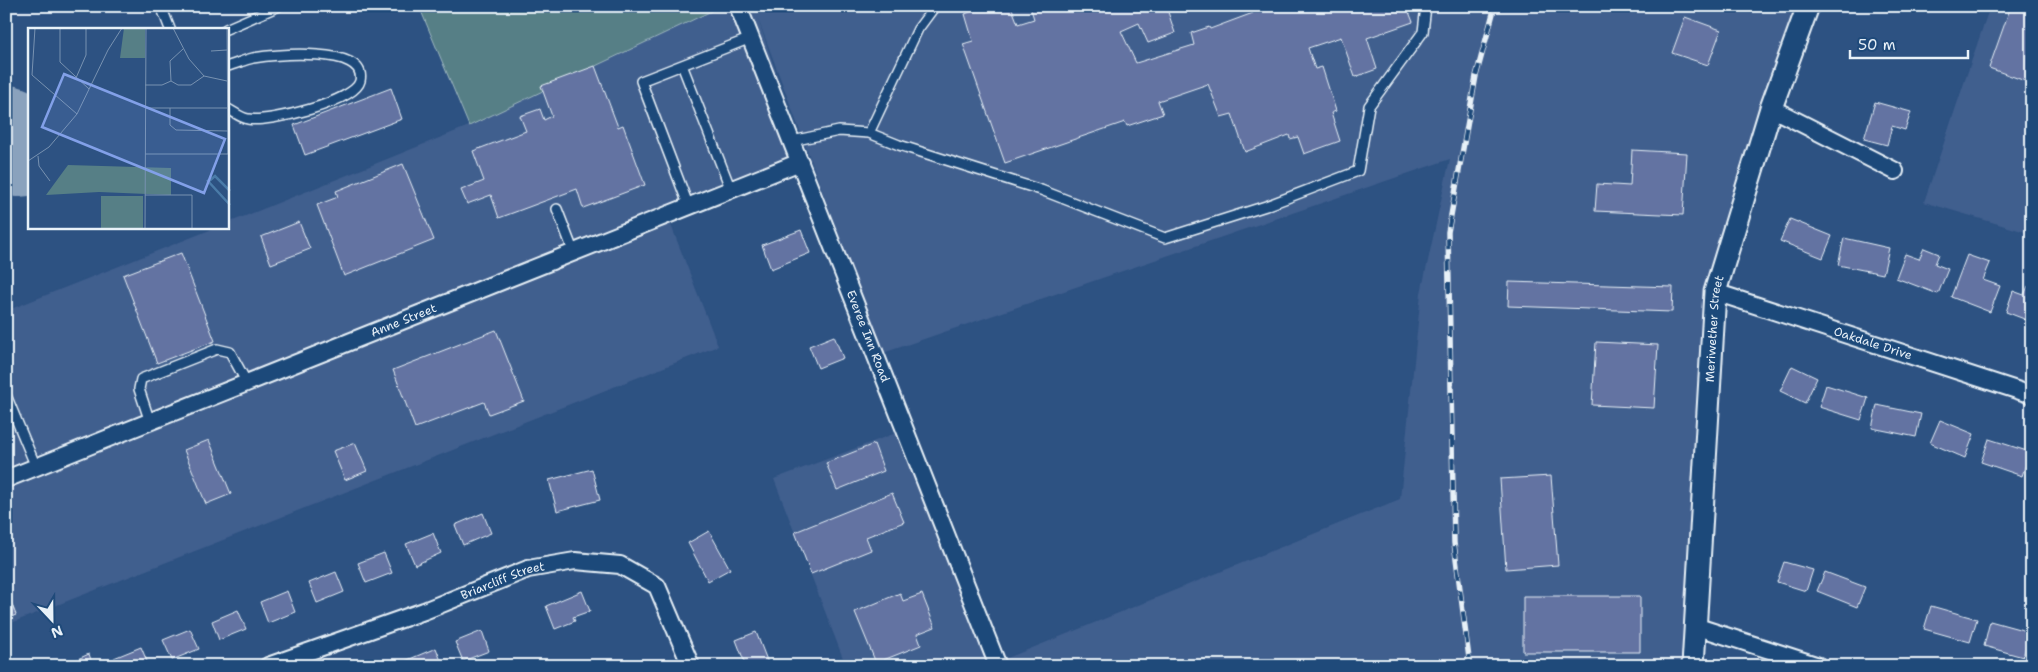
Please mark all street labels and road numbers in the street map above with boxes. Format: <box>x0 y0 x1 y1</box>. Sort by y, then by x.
street label: Meriwether Street <box>1702 273 1728 383</box>
street label: Everee Inn Road <box>843 288 894 385</box>
street label: Anne Street <box>368 300 439 341</box>
street label: Oakdale Drive <box>1832 323 1914 364</box>
street label: Briarcliff Street <box>458 558 546 603</box>

